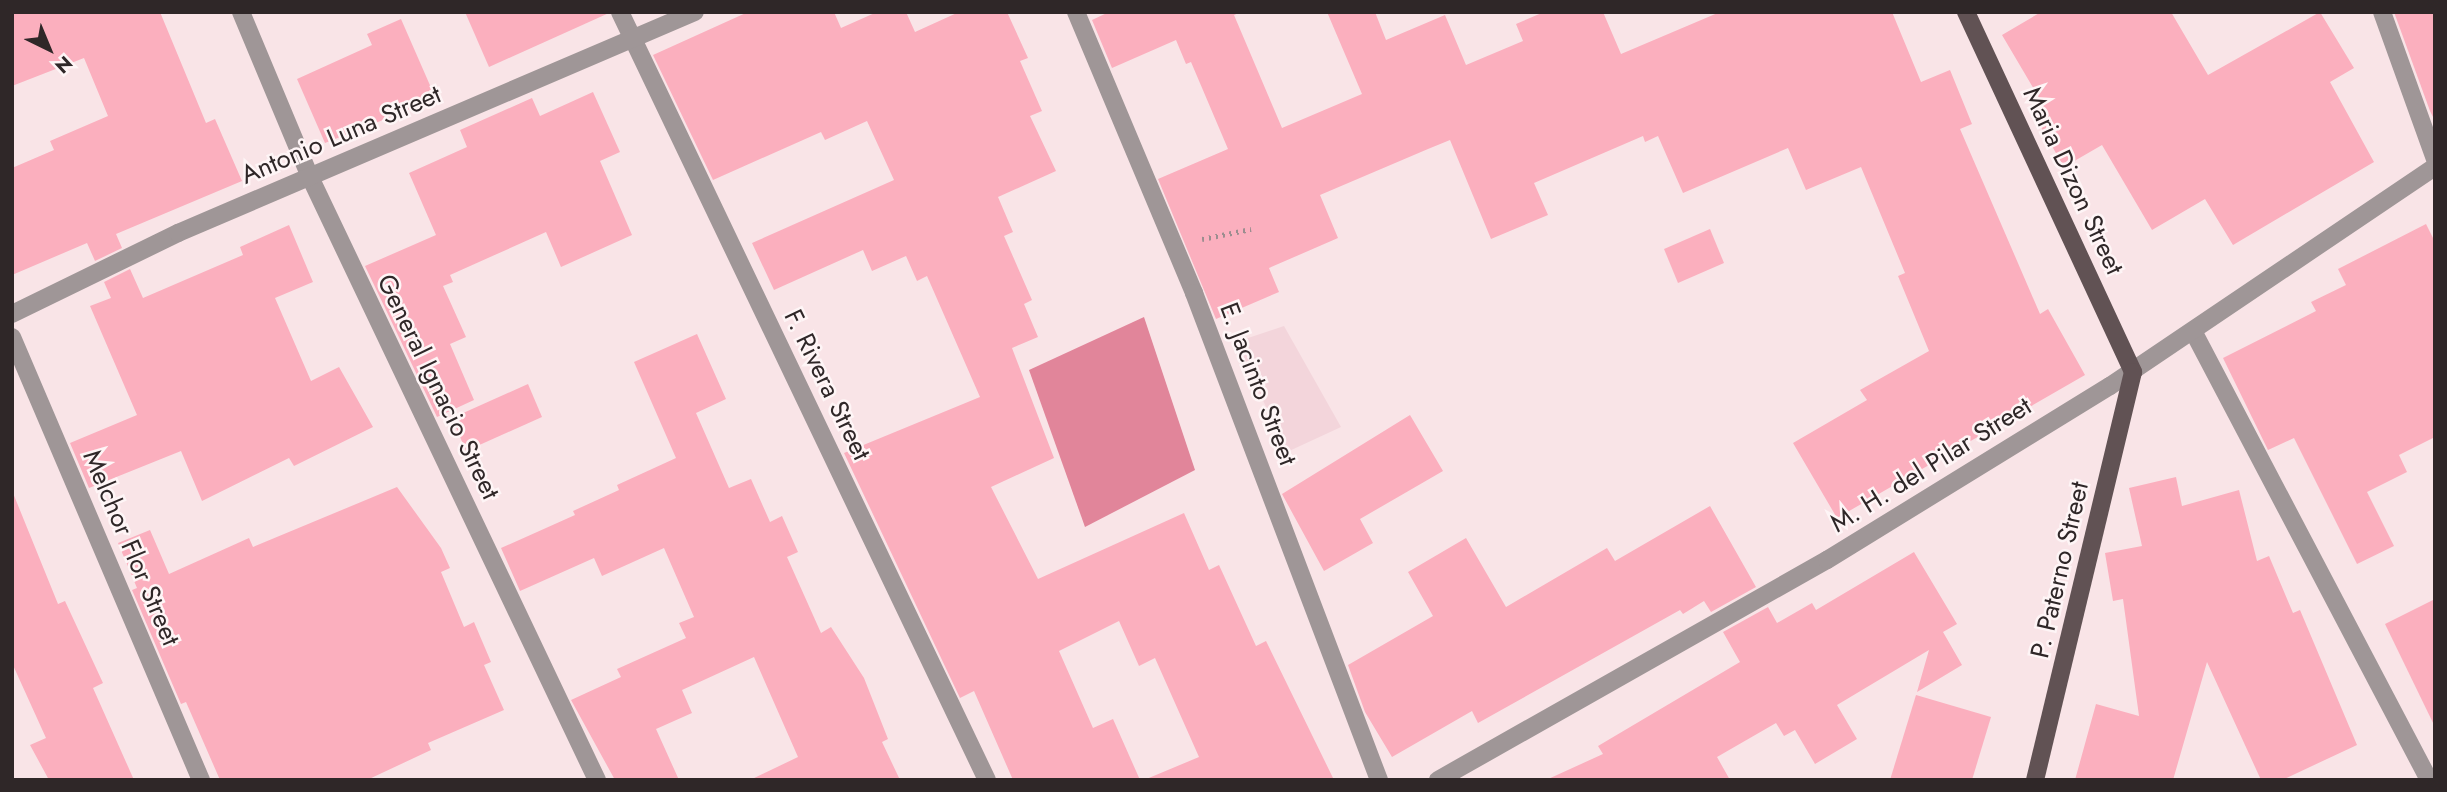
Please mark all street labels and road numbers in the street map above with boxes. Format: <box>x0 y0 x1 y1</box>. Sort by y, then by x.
street label: Antonio Luna Street <box>236 79 446 191</box>
street label: Maria Dizon Street <box>2016 82 2130 280</box>
street label: General Ignacio Street <box>370 269 506 505</box>
street label: E. Jacinto Street <box>1213 298 1303 470</box>
street label: F. Rivera Street <box>777 305 877 465</box>
street label: M. H. del Pilar Street <box>1825 391 2037 539</box>
street label: Melchor Flor Street <box>76 446 186 650</box>
street label: P. Paterno Street <box>2025 479 2095 661</box>

